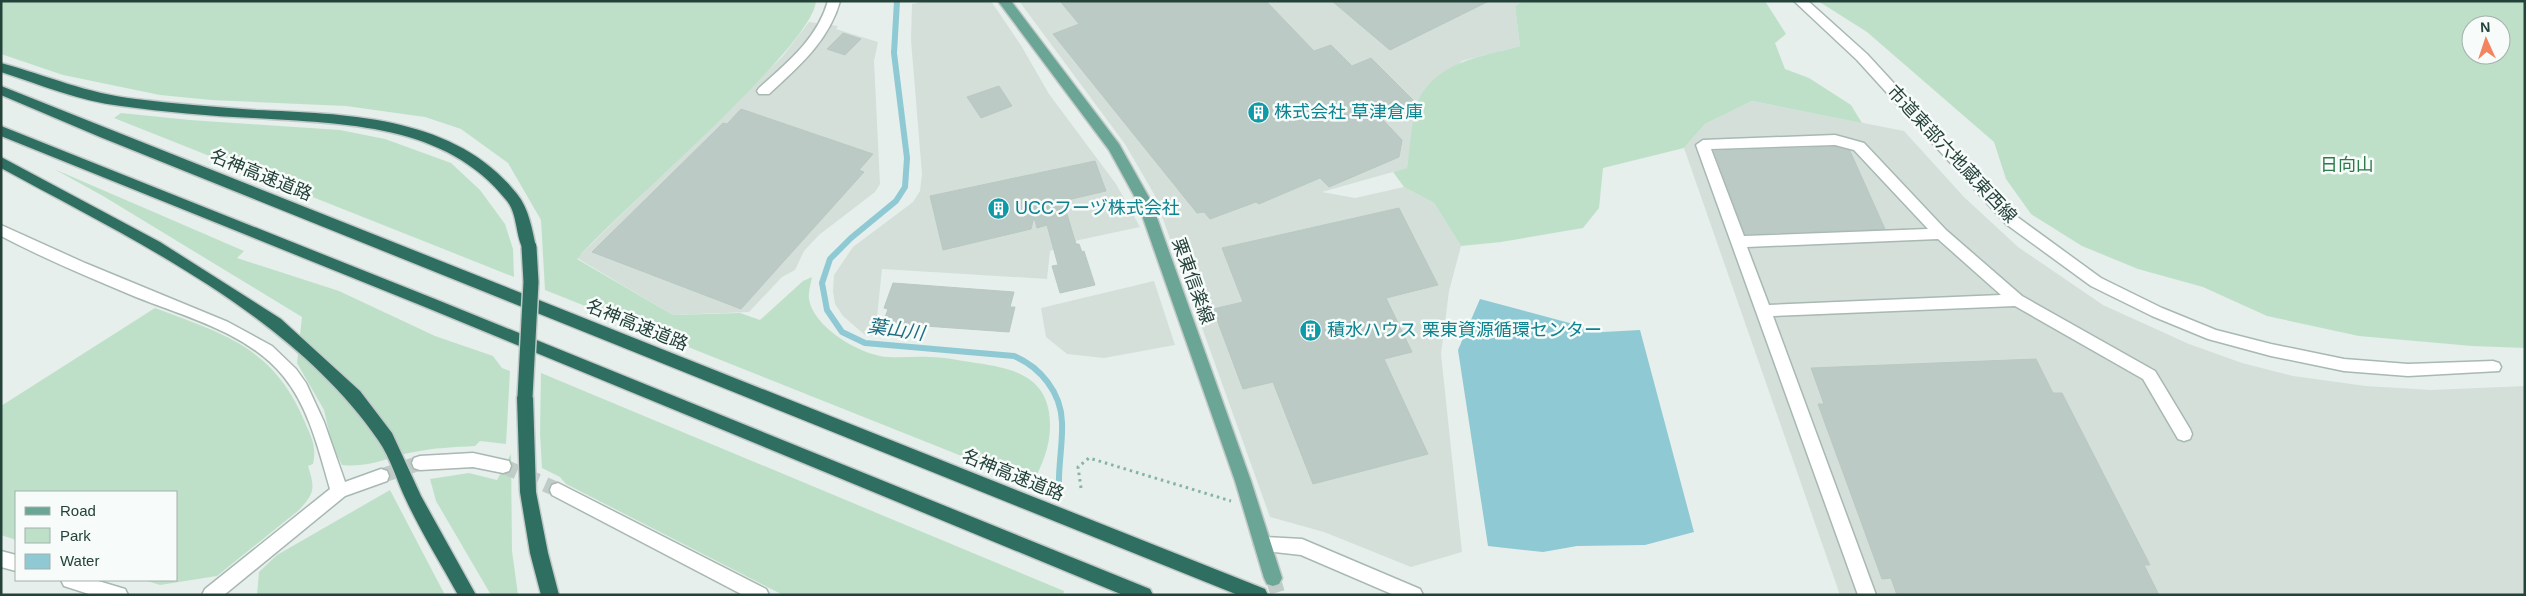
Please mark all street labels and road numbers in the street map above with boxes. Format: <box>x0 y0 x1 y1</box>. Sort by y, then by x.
street label: 市道東部六地蔵東西線 <box>1883 81 2021 227</box>
street label: 名神高速道路 <box>207 145 315 205</box>
street label: 栗東信楽線 <box>1168 235 1218 327</box>
street label: 名神高速道路 <box>583 295 691 355</box>
street label: 名神高速道路 <box>959 445 1067 505</box>

